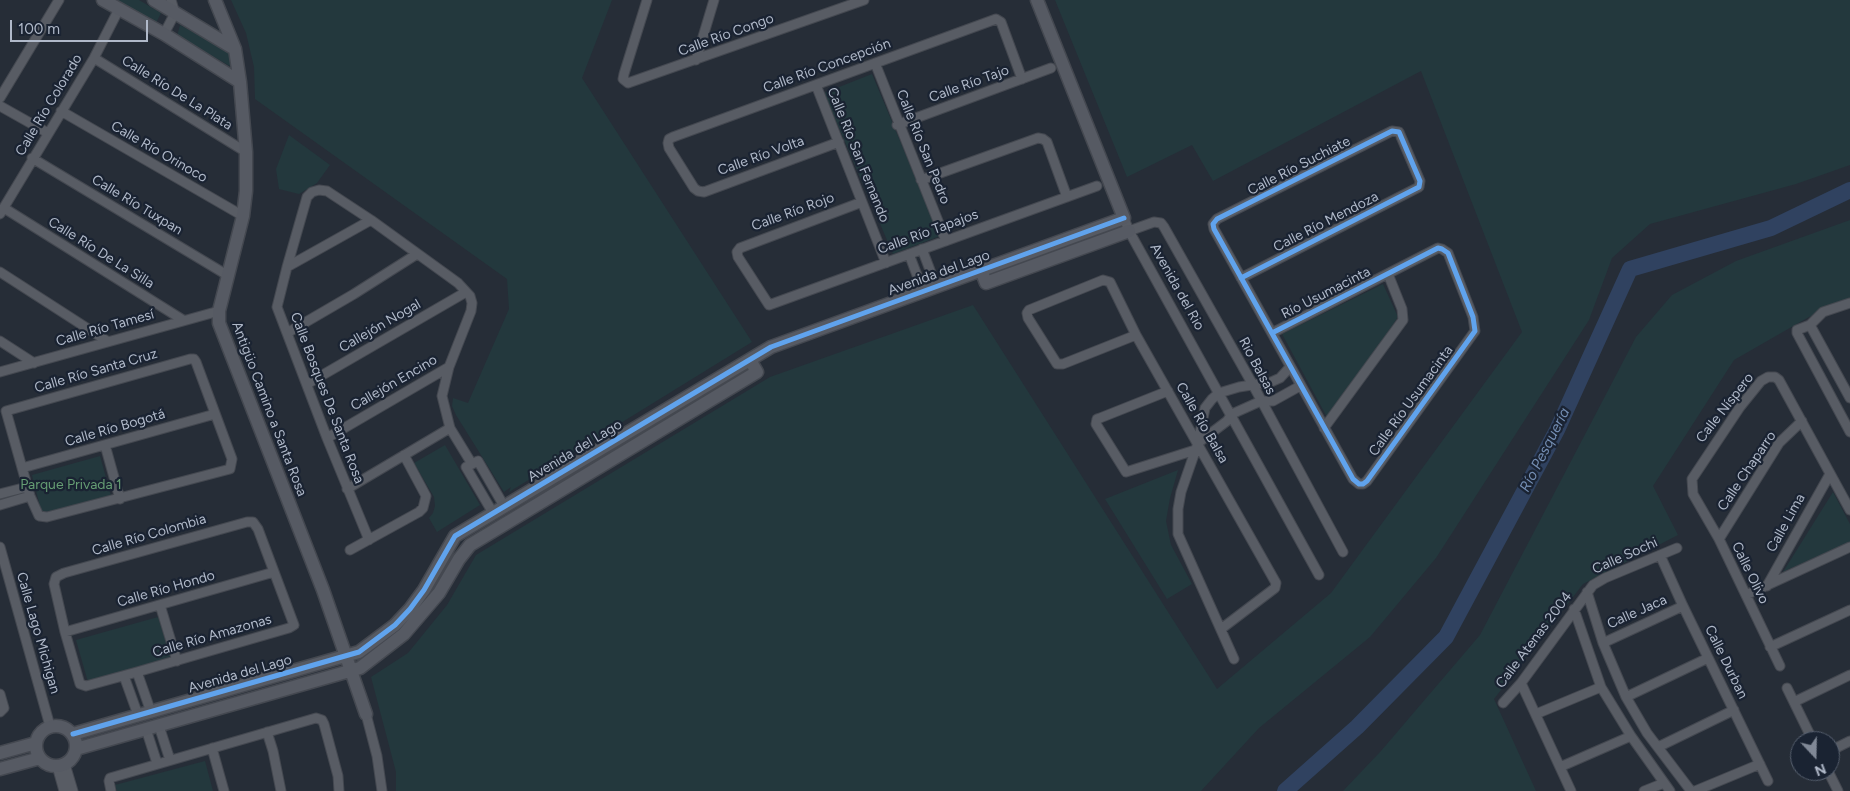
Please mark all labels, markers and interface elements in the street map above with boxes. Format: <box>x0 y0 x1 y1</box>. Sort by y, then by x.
scale bar <box>12 10 150 42</box>
street label: Calle Río Congo <box>676 10 776 60</box>
text: 100 m <box>18 20 60 38</box>
street label: Calle Río Concepción <box>761 35 893 97</box>
street label: Calle Río Colorado <box>12 51 86 159</box>
street label: Calle Río De La Plata <box>119 52 235 134</box>
street label: Calle Río Tajo <box>927 62 1011 106</box>
street label: Calle Río San Fernando <box>823 85 893 225</box>
street label: Calle Río San Pedro <box>892 87 954 207</box>
street label: Calle Río Orinoco <box>108 118 210 186</box>
street label: Calle Río Volta <box>715 133 807 179</box>
street label: Calle Río Suchiate <box>1245 133 1353 199</box>
street label: Calle Río Tuxpan <box>89 171 185 239</box>
street label: Calle Río Mendoza <box>1271 188 1381 256</box>
street label: Calle Río Rojo <box>749 189 837 235</box>
street label: Calle Río Tapajos <box>875 206 981 258</box>
street label: Calle Río De La Silla <box>45 214 157 292</box>
street label: Avenida del Rio <box>1146 241 1208 333</box>
street label: Avenida del Lago <box>886 247 992 299</box>
street label: Río Usumacinta <box>1279 263 1373 323</box>
street label: Callejón Nogal <box>336 296 424 356</box>
street label: Calle Río Tamesí <box>54 306 156 350</box>
street label: Calle Bosques De Santa Rosa <box>287 310 367 486</box>
street label: Antigüo Camino a Santa Rosa <box>228 319 310 499</box>
street label: Rio Balsas <box>1235 334 1279 398</box>
street label: Calle Río Usumacinta <box>1365 343 1457 459</box>
street label: Calle Río Santa Cruz <box>33 345 159 397</box>
street label: Callejón Encino <box>348 351 440 415</box>
street label: Calle Níspero <box>1693 370 1757 446</box>
street label: Calle Río Balsa <box>1172 380 1232 466</box>
water label: Río Pesquería <box>1516 405 1574 495</box>
street label: Calle Río Bogotá <box>63 406 167 450</box>
street label: Avenida del Lago <box>525 416 625 486</box>
street label: Calle Chaparro <box>1714 428 1780 514</box>
park label: Parque Privada 1 <box>20 477 122 493</box>
street label: Calle Lima <box>1763 491 1809 555</box>
street label: Calle Río Colombia <box>90 511 208 559</box>
street label: Calle Sochi <box>1590 534 1660 578</box>
street label: Calle Olivo <box>1728 539 1772 607</box>
street label: Calle Río Hondo <box>115 567 217 611</box>
street label: Calle Lago Michigan <box>13 570 63 696</box>
street label: Calle Atenas 2004 <box>1492 589 1576 691</box>
street label: Calle Jaca <box>1605 591 1669 633</box>
street label: Calle Río Amazonas <box>151 611 273 661</box>
street label: Calle Durban <box>1701 622 1751 702</box>
street label: Avenida del Lago <box>186 651 294 697</box>
north arrow <box>1790 731 1840 781</box>
text: N <box>1812 760 1828 779</box>

